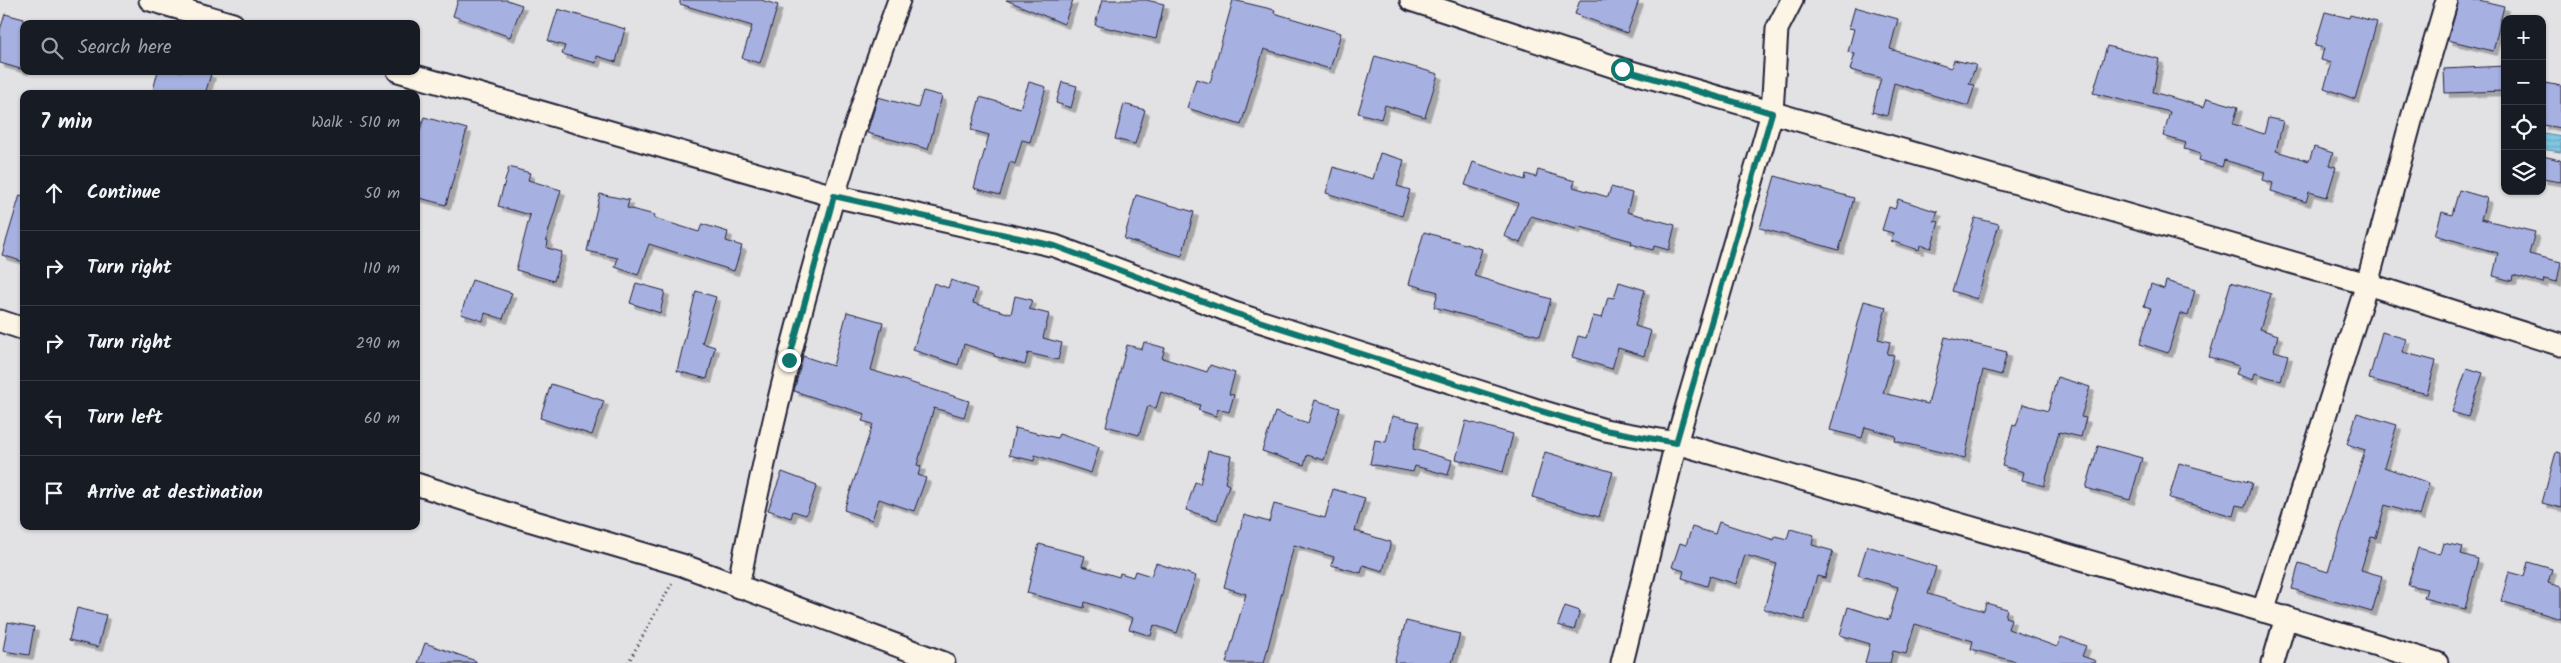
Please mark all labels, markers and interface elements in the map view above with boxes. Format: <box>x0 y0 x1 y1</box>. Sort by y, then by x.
map controls <box>2501 15 2546 195</box>
button: + <box>2501 15 2546 60</box>
search box <box>20 20 420 75</box>
text: Search here <box>78 33 172 63</box>
icon: search <box>38 34 66 62</box>
route start <box>1611 58 1634 81</box>
button: − <box>2501 60 2546 105</box>
button: locate <box>2501 105 2546 150</box>
text: 7 min <box>40 106 92 139</box>
text: Walk · 510 m <box>311 110 400 135</box>
button: layers <box>2501 150 2546 195</box>
text: Continue <box>87 178 160 208</box>
icon: ahead <box>40 179 68 207</box>
text: 50 m <box>364 181 400 206</box>
text: Turn right <box>87 253 172 283</box>
icon: right <box>40 254 68 282</box>
text: 110 m <box>363 256 400 281</box>
text: Turn right <box>87 328 172 358</box>
icon: right <box>40 329 68 357</box>
text: 290 m <box>356 331 400 356</box>
route end <box>778 349 801 372</box>
text: Turn left <box>87 403 162 433</box>
icon: left <box>40 404 68 432</box>
text: 60 m <box>364 406 400 431</box>
text: Arrive at destination <box>87 478 263 508</box>
icon: arrive <box>40 479 68 507</box>

